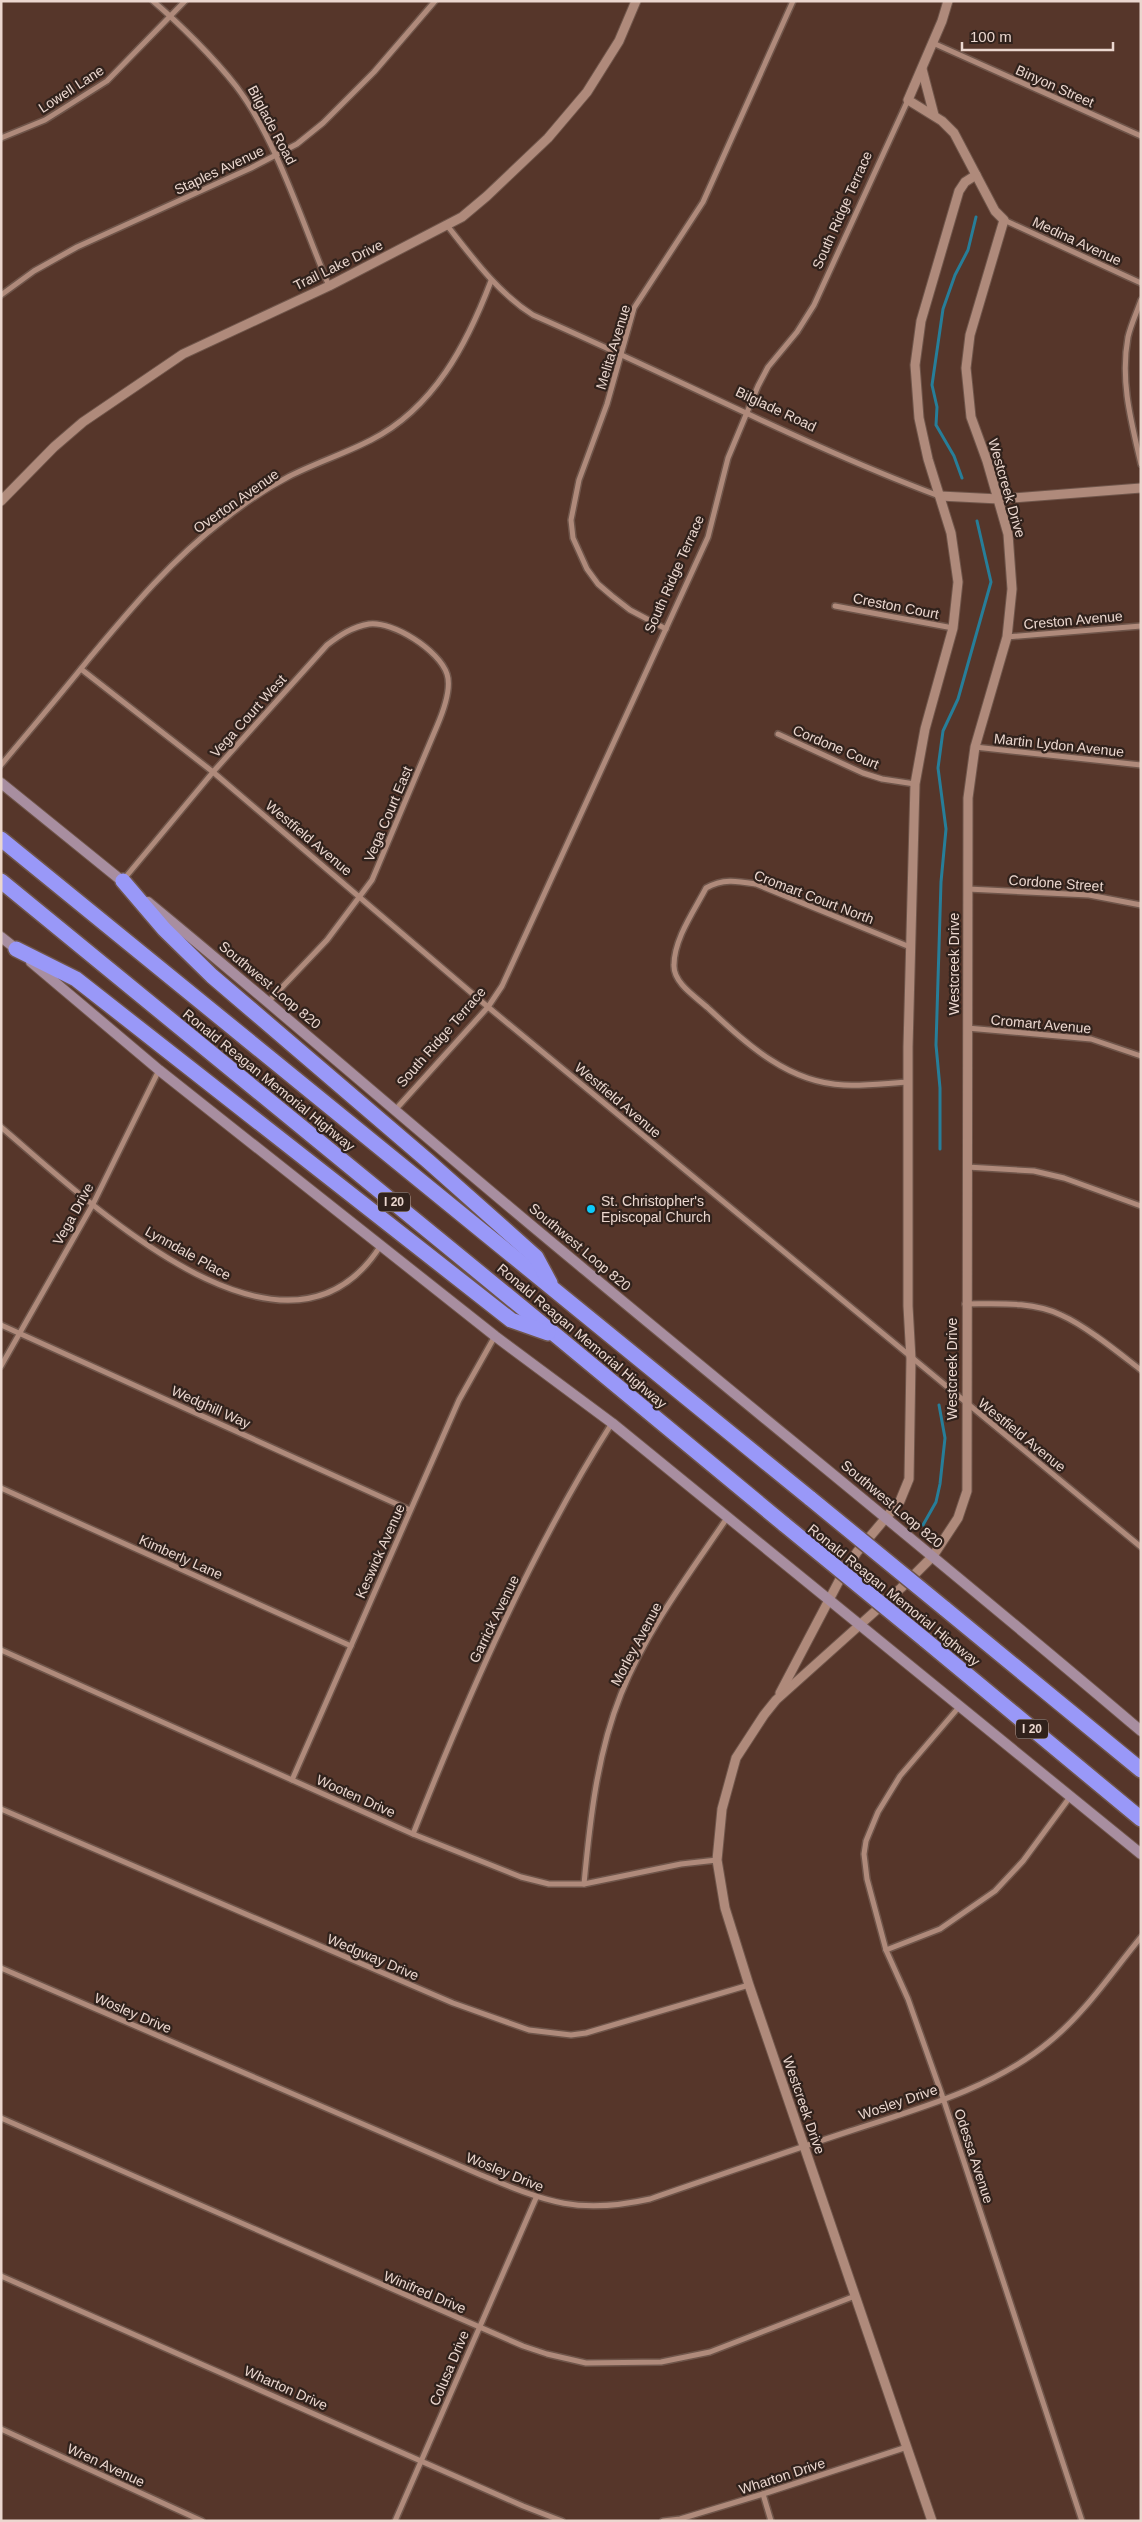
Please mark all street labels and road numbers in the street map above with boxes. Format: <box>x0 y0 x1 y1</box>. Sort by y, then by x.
street label: Lowell Lane <box>35 62 107 116</box>
street label: Binyon Street <box>1013 62 1097 110</box>
street label: Bilglade Road <box>244 83 300 167</box>
street label: Staples Avenue <box>172 142 267 198</box>
street label: South Ridge Terrace <box>809 148 875 271</box>
street label: Medina Avenue <box>1030 213 1124 269</box>
street label: Trail Lake Drive <box>291 236 386 294</box>
street label: Melita Avenue <box>593 303 634 391</box>
street label: Bilglade Road <box>733 383 819 435</box>
street label: Westcreek Drive <box>985 437 1029 540</box>
street label: Overton Avenue <box>190 466 282 536</box>
street label: South Ridge Terrace <box>641 512 707 635</box>
street label: Creston Court <box>852 590 940 622</box>
street label: Creston Avenue <box>1023 608 1123 632</box>
street label: Vega Court West <box>207 671 289 761</box>
street label: Cordone Court <box>791 722 881 772</box>
street label: Martin Lydon Avenue <box>993 730 1125 760</box>
street label: Vega Court East <box>361 764 415 864</box>
street label: Westfield Avenue <box>263 797 356 879</box>
street label: Cromart Court North <box>752 867 876 927</box>
street label: Cordone Street <box>1008 872 1104 894</box>
street label: Westcreek Drive <box>946 913 962 1015</box>
street label: Southwest Loop 820 <box>216 938 324 1032</box>
street label: South Ridge Terrace <box>393 984 489 1090</box>
street label: Ronald Reagan Memorial Highway <box>180 1006 358 1154</box>
street label: Cromart Avenue <box>990 1012 1092 1036</box>
street label: Westfield Avenue <box>572 1059 665 1141</box>
street label: Vega Drive <box>49 1180 97 1248</box>
road number: I 20 <box>378 1192 410 1212</box>
street label: Southwest Loop 820 <box>526 1200 634 1294</box>
street label: Lynndale Place <box>142 1223 234 1283</box>
street label: Ronald Reagan Memorial Highway <box>494 1260 670 1412</box>
street label: Westcreek Drive <box>944 1318 960 1420</box>
street label: Wedghill Way <box>169 1382 253 1432</box>
street label: Westfield Avenue <box>975 1395 1069 1475</box>
street label: Southwest Loop 820 <box>838 1457 946 1551</box>
street label: Keswick Avenue <box>352 1501 408 1601</box>
street label: Ronald Reagan Memorial Highway <box>805 1521 983 1669</box>
street label: Kimberly Lane <box>137 1531 225 1583</box>
street label: Garrick Avenue <box>466 1572 522 1665</box>
street label: Morley Avenue <box>607 1599 665 1689</box>
road number: I 20 <box>1016 1720 1048 1738</box>
street label: Wooten Drive <box>314 1771 398 1821</box>
street label: Wedgway Drive <box>325 1931 421 1984</box>
street label: Wosley Drive <box>92 1990 174 2037</box>
street label: Westcreek Drive <box>780 2054 828 2156</box>
street label: Wosley Drive <box>857 2081 940 2123</box>
street label: Odessa Avenue <box>951 2107 997 2206</box>
street label: Wosley Drive <box>464 2149 546 2195</box>
street label: Winifred Drive <box>381 2267 469 2317</box>
street label: Colusa Drive <box>426 2328 472 2408</box>
street label: Wharton Drive <box>242 2362 330 2414</box>
street label: Wren Avenue <box>65 2440 147 2490</box>
street label: Wharton Drive <box>737 2455 827 2497</box>

